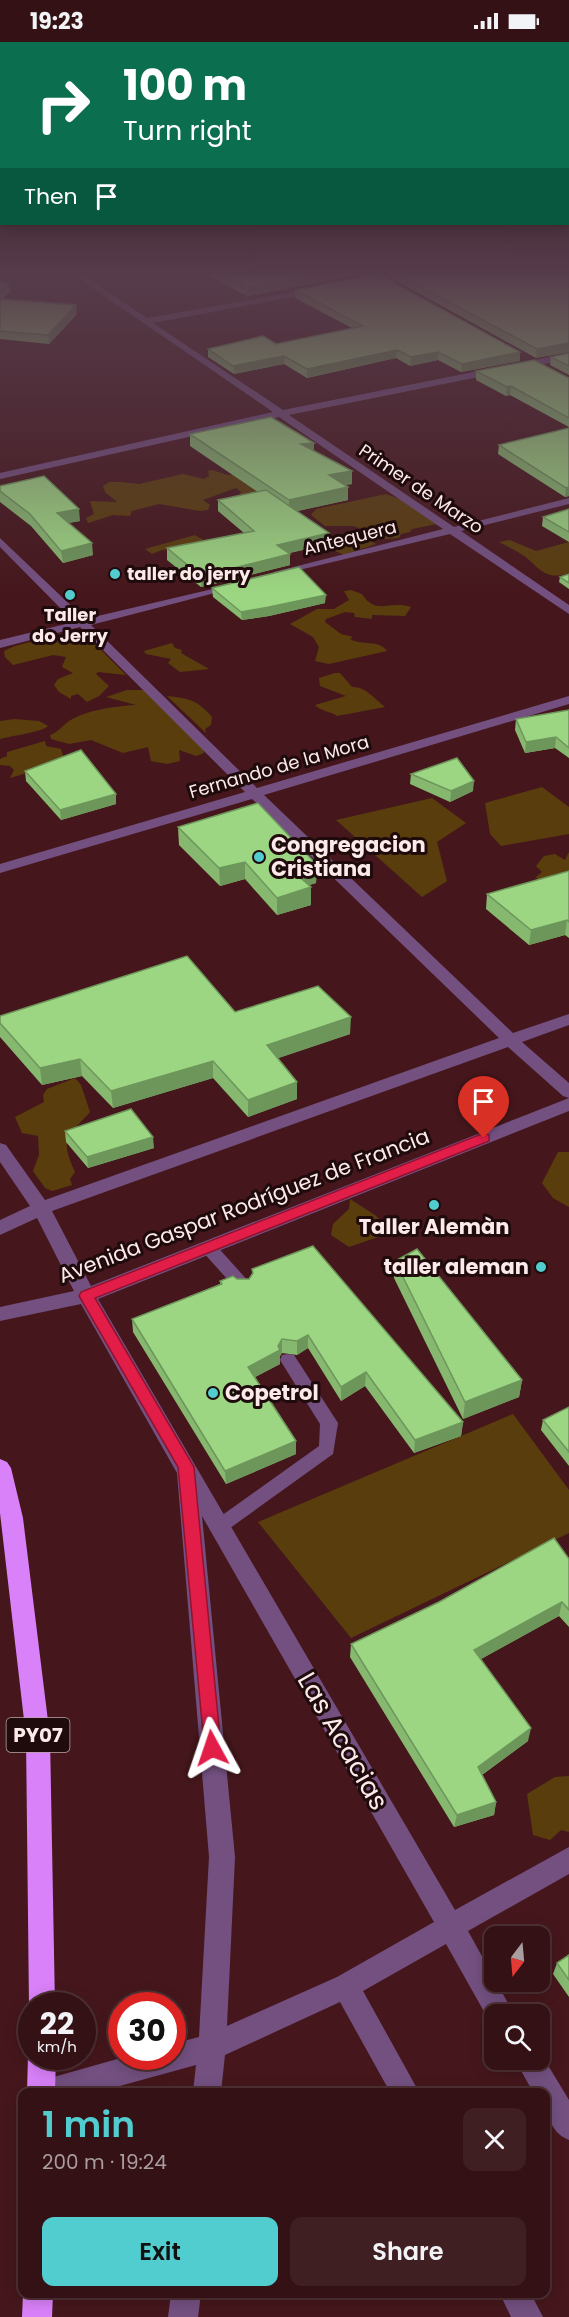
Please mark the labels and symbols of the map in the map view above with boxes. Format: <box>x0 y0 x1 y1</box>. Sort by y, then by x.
street label: Primer de Marzo <box>354 438 488 539</box>
street label: Antequera <box>301 514 399 561</box>
place label: taller do jerry <box>127 561 251 586</box>
marker: taller do jerry <box>108 567 122 581</box>
marker: Taller do Jerry <box>63 588 77 602</box>
place label: Taller do Jerry <box>32 602 109 648</box>
street label: Fernando de la Mora <box>186 729 372 804</box>
place label: Congregacion Cristiana <box>271 830 426 883</box>
marker: Congregacion Cristiana <box>252 850 266 864</box>
pin <box>458 1076 509 1138</box>
street label: Avenida Gaspar Rodríguez de Francia <box>54 1121 433 1290</box>
marker: Taller Alemàn <box>427 1198 441 1212</box>
place label: Taller Alemàn <box>359 1212 509 1241</box>
place label: taller aleman <box>383 1252 529 1281</box>
marker: taller aleman <box>534 1260 548 1274</box>
place label: Copetrol <box>225 1378 319 1407</box>
marker: Copetrol <box>206 1386 220 1400</box>
street label: Las Acacias <box>289 1666 397 1816</box>
position arrow <box>180 1716 244 1780</box>
road number: PY07 <box>6 1718 70 1752</box>
north arrow <box>484 1926 550 1992</box>
speed limit sign: 30 <box>108 1992 186 2070</box>

